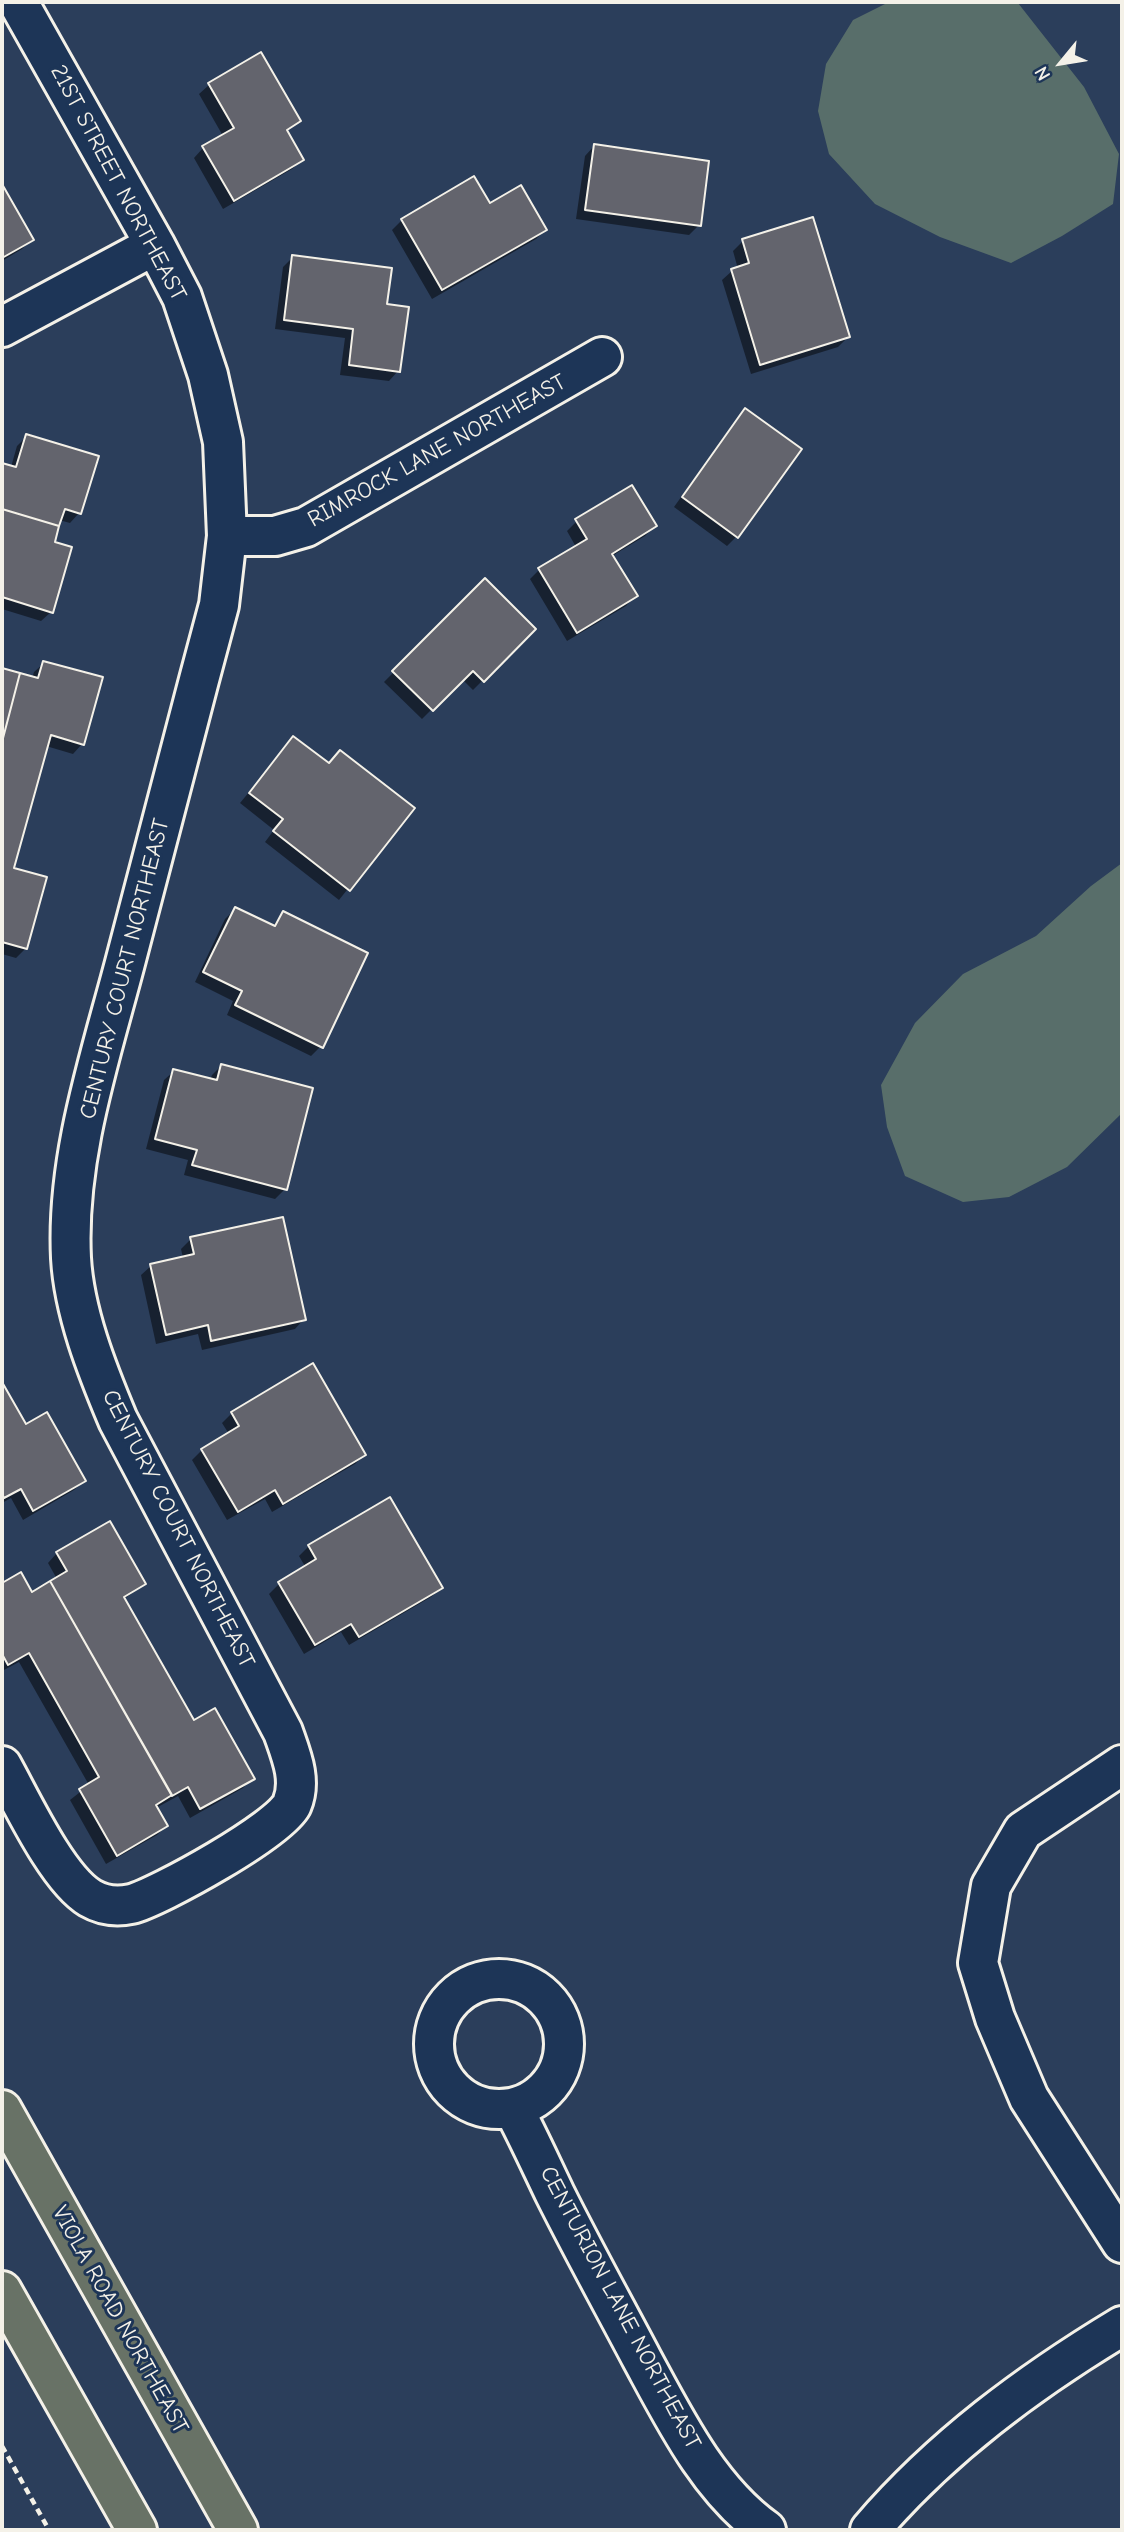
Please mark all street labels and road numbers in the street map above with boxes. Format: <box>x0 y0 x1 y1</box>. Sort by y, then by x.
street label: 21ST STREET NORTHEAST <box>44 60 192 306</box>
street label: RIMROCK LANE NORTHEAST <box>303 368 571 534</box>
street label: CENTURY COURT NORTHEAST <box>74 816 176 1122</box>
street label: CENTURY COURT NORTHEAST <box>96 1385 260 1673</box>
street label: CENTURION LANE NORTHEAST <box>534 2162 706 2454</box>
street label: VIOLA ROAD NORTHEAST <box>46 2201 194 2439</box>

